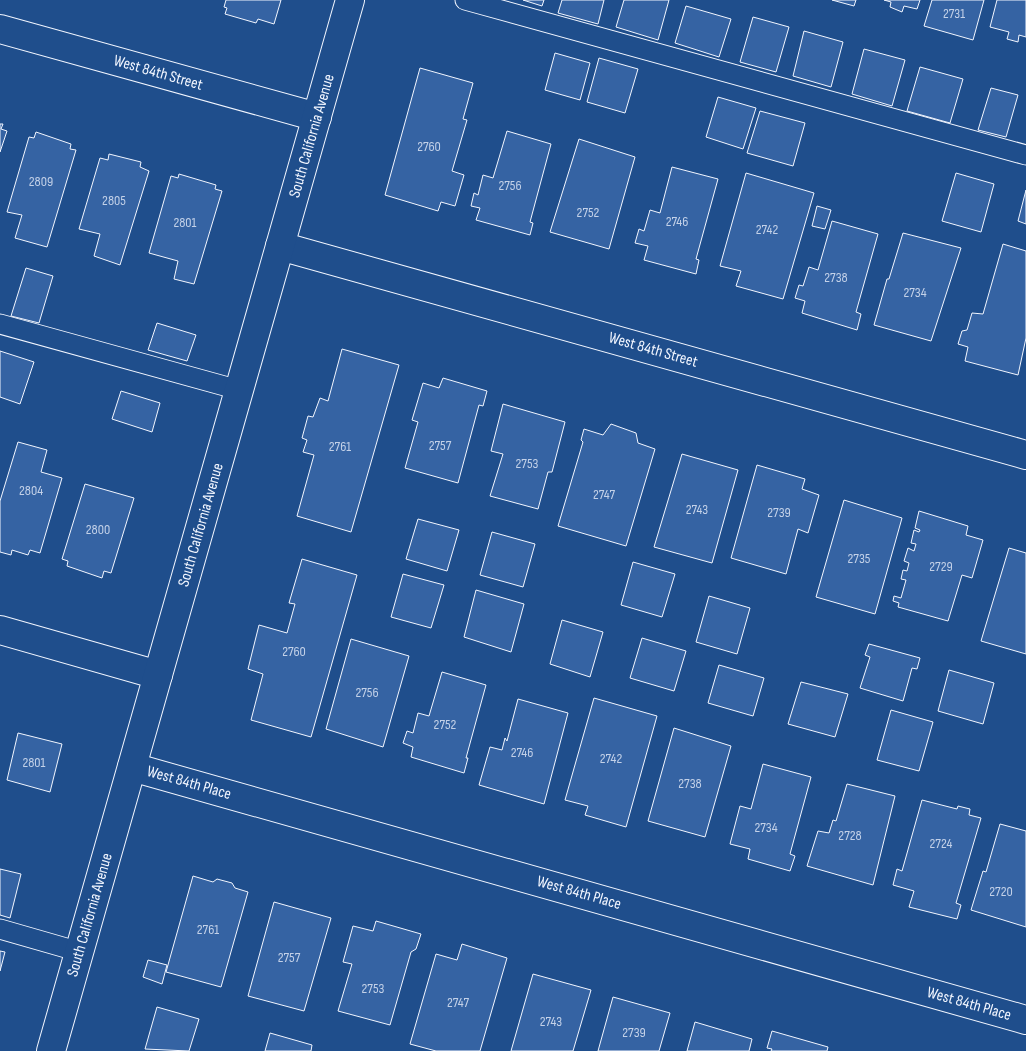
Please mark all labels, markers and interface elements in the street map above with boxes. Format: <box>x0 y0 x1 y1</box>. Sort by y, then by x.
house number: 2731 <box>943 5 965 22</box>
street label: West 84th Street <box>111 51 205 95</box>
street label: South California Avenue <box>285 72 339 200</box>
house number: 2760 <box>417 138 441 155</box>
house number: 2809 <box>29 173 53 190</box>
house number: 2756 <box>498 177 522 194</box>
house number: 2805 <box>102 192 126 209</box>
house number: 2752 <box>577 204 600 221</box>
house number: 2746 <box>666 213 688 230</box>
house number: 2801 <box>173 214 197 231</box>
house number: 2742 <box>756 221 778 238</box>
house number: 2738 <box>824 269 848 286</box>
house number: 2734 <box>903 284 927 301</box>
street label: West 84th Street <box>606 328 700 372</box>
house number: 2757 <box>429 437 452 454</box>
house number: 2761 <box>329 438 351 455</box>
house number: 2753 <box>516 455 539 472</box>
street label: South California Avenue <box>174 461 228 589</box>
house number: 2804 <box>19 482 43 499</box>
house number: 2747 <box>593 486 615 503</box>
house number: 2743 <box>686 501 708 518</box>
house number: 2739 <box>767 504 791 521</box>
house number: 2800 <box>86 521 110 538</box>
house number: 2735 <box>848 550 871 567</box>
house number: 2729 <box>929 558 953 575</box>
house number: 2760 <box>282 643 306 660</box>
house number: 2756 <box>355 684 379 701</box>
house number: 2752 <box>434 716 457 733</box>
house number: 2746 <box>511 744 533 761</box>
house number: 2742 <box>600 750 622 767</box>
house number: 2801 <box>22 754 46 771</box>
street label: West 84th Place <box>145 762 233 804</box>
house number: 2738 <box>678 775 702 792</box>
house number: 2734 <box>754 819 778 836</box>
house number: 2728 <box>838 827 862 844</box>
house number: 2724 <box>930 835 953 852</box>
street label: South California Avenue <box>63 851 117 979</box>
street label: West 84th Place <box>535 872 623 914</box>
house number: 2720 <box>989 883 1013 900</box>
house number: 2761 <box>197 921 219 938</box>
house number: 2757 <box>278 949 301 966</box>
house number: 2753 <box>362 980 385 997</box>
street label: West 84th Place <box>925 983 1013 1025</box>
house number: 2747 <box>447 994 469 1011</box>
house number: 2743 <box>540 1013 562 1030</box>
house number: 2739 <box>622 1024 646 1041</box>

